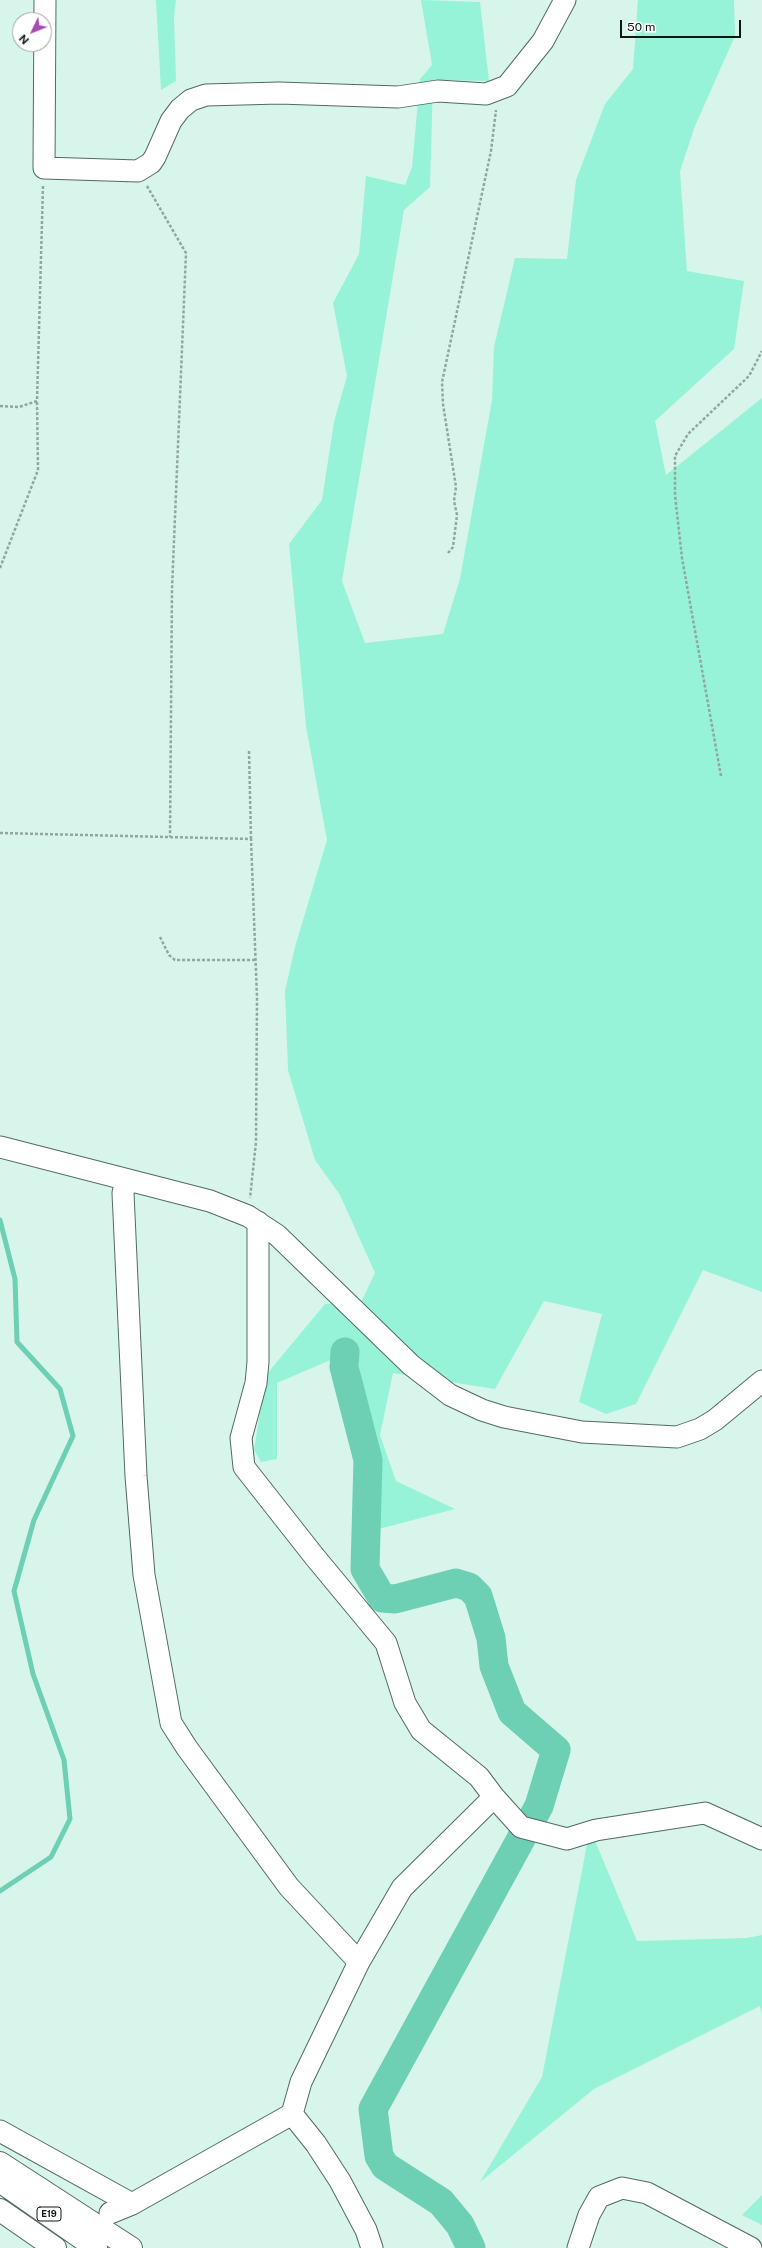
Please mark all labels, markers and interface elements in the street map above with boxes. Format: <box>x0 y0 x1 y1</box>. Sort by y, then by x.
north arrow <box>12 12 52 52</box>
scale bar <box>622 12 743 38</box>
text: 50 m <box>627 20 655 34</box>
text: N <box>17 32 31 47</box>
road number: E19 <box>37 2207 61 2221</box>

